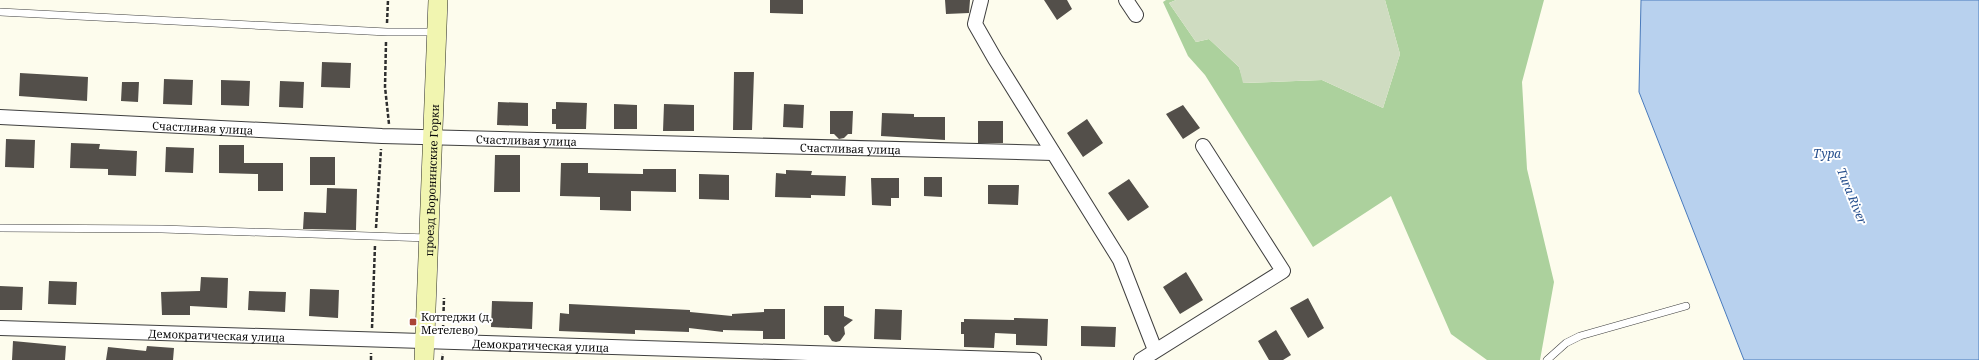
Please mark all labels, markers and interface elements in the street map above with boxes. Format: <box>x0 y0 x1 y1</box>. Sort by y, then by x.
street label: проезд Воронинские Горки <box>421 104 441 256</box>
street label: Счастливая улица <box>152 117 254 137</box>
street label: Счастливая улица <box>476 131 577 148</box>
street label: Счастливая улица <box>800 139 901 157</box>
water label: Тура <box>1813 145 1841 162</box>
water label: Tura River <box>1833 165 1871 227</box>
place label: Коттеджи (д. Метелево) <box>421 309 492 337</box>
marker: Коттеджи (д. Метелево) <box>408 317 418 327</box>
street label: Демократическая улица <box>148 325 286 344</box>
street label: Демократическая улица <box>472 335 609 354</box>

